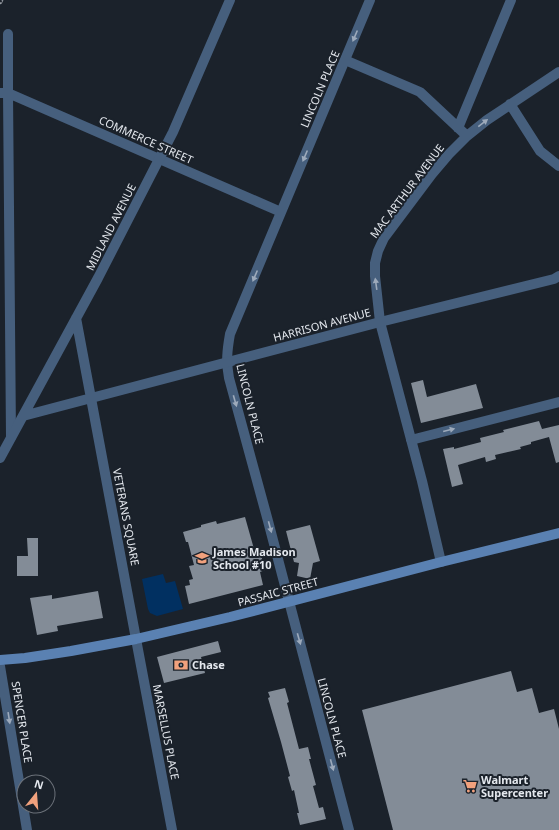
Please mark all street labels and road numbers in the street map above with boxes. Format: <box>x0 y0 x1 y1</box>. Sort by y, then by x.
street label: LINCOLN PLACE <box>297 48 343 130</box>
street label: COMMERCE STREET <box>97 112 196 167</box>
street label: MAC ARTHUR AVENUE <box>366 141 447 241</box>
street label: MIDLAND AVENUE <box>82 181 139 273</box>
street label: HARRISON AVENUE <box>272 304 372 345</box>
street label: LINCOLN PLACE <box>233 362 268 446</box>
street label: VETERANS SQUARE <box>110 467 143 567</box>
street label: PASSAIC STREET <box>236 574 320 610</box>
street label: LINCOLN PLACE <box>315 676 350 760</box>
street label: SPENCER PLACE <box>9 680 36 764</box>
street label: MARSELLUS PLACE <box>150 683 183 781</box>

